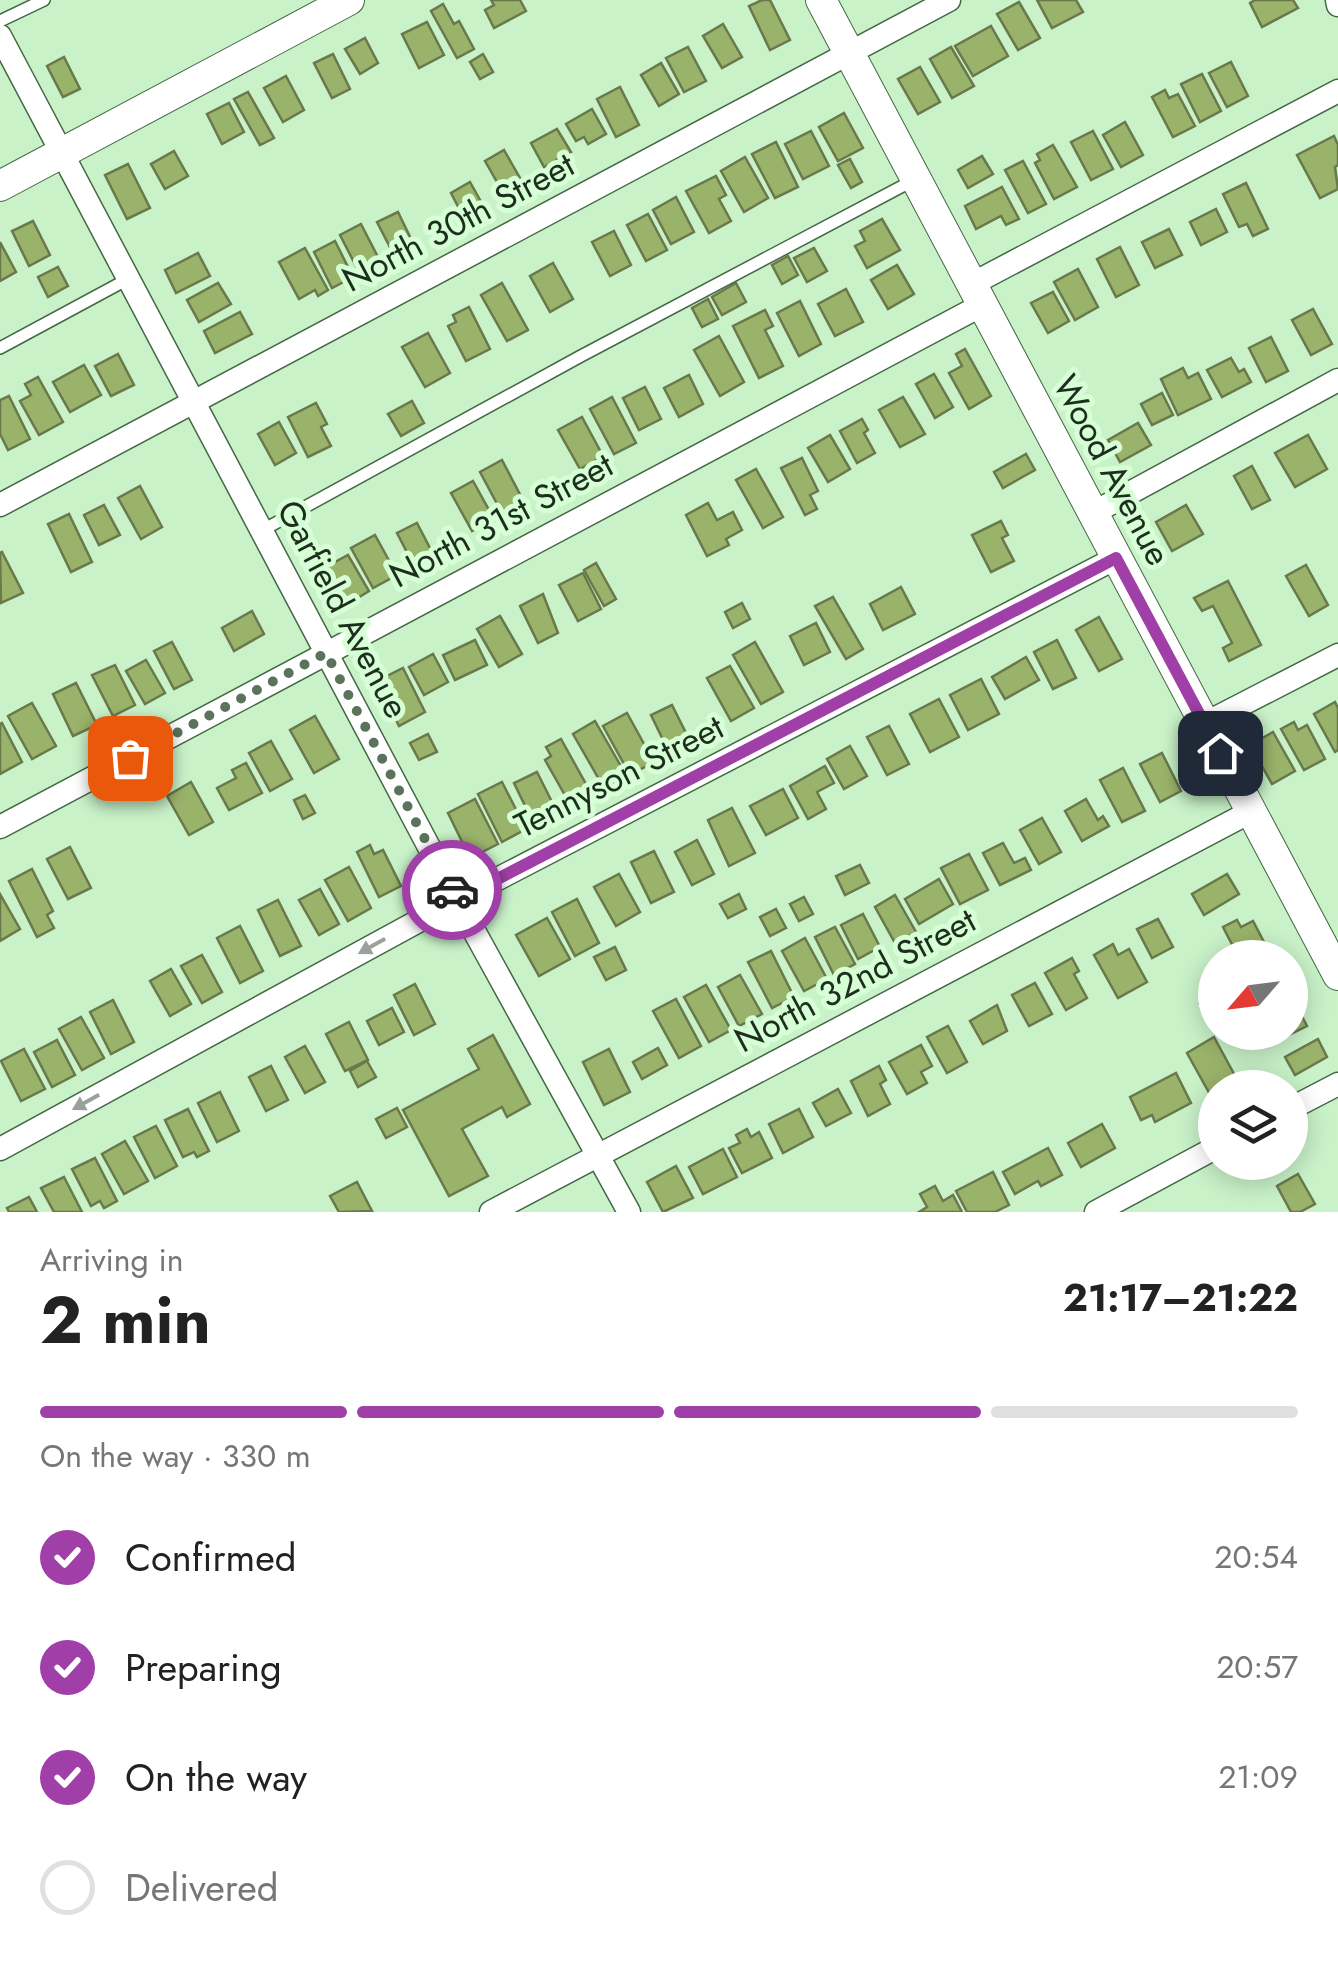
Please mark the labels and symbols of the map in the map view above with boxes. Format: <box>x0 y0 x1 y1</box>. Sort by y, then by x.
street label: North 30th Street <box>333 139 583 304</box>
street label: Wood Avenue <box>1041 366 1183 574</box>
street label: North 31st Street <box>380 440 622 600</box>
street label: Garfield Avenue <box>264 491 422 727</box>
street label: Tennyson Street <box>506 702 733 850</box>
pin <box>1178 711 1263 796</box>
pin <box>88 716 173 801</box>
courier <box>402 840 502 940</box>
street label: North 32nd Street <box>725 895 985 1065</box>
one-way arrow <box>357 938 386 955</box>
north arrow <box>1198 940 1308 1050</box>
one-way arrow <box>72 1093 101 1110</box>

